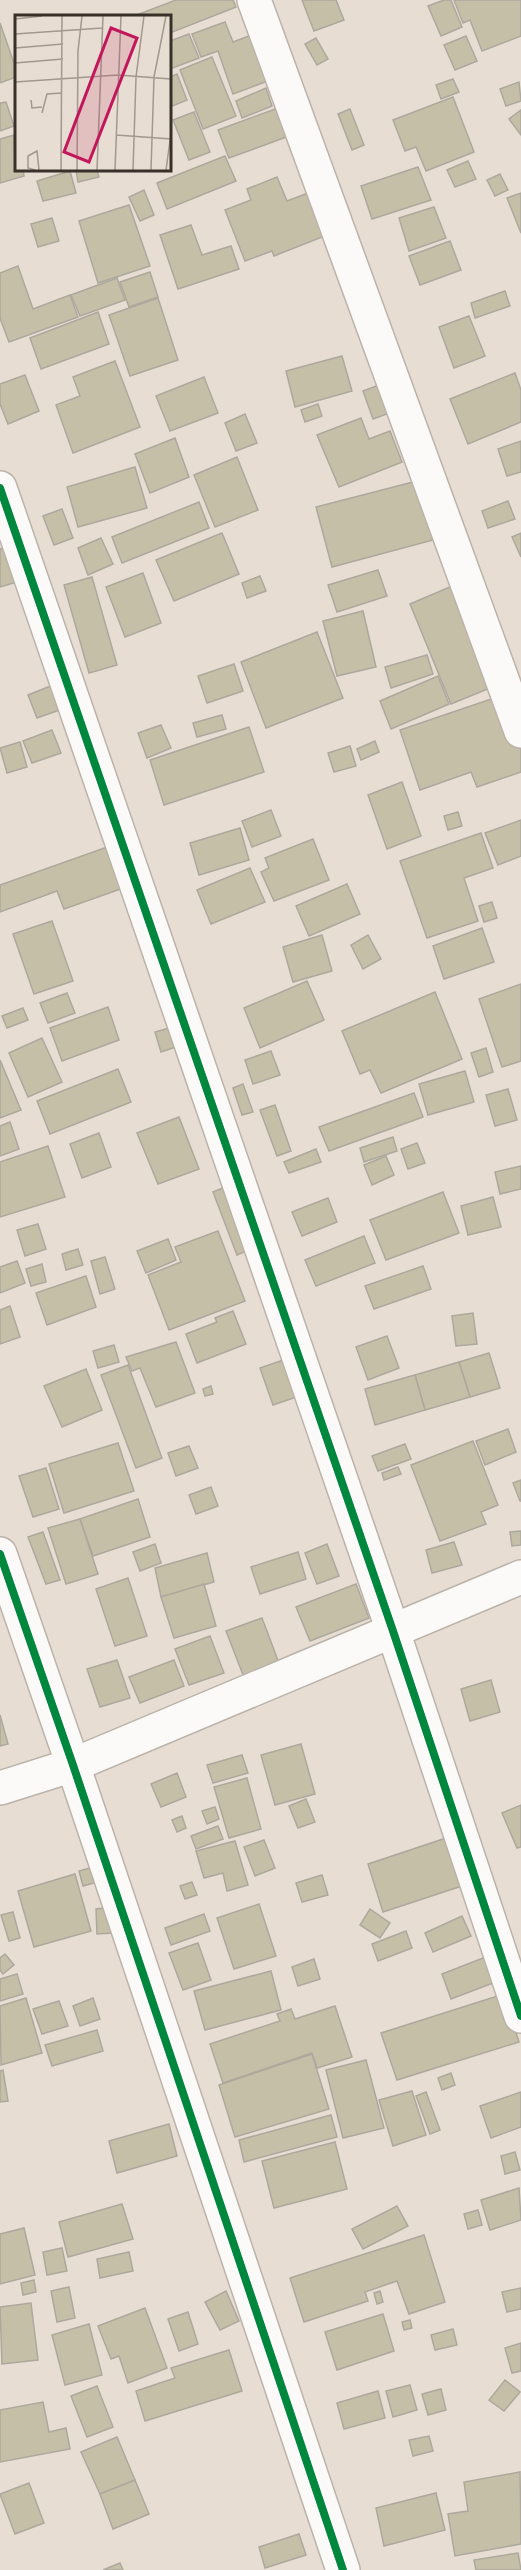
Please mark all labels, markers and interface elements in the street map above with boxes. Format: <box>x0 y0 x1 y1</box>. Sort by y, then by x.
inset map <box>15 15 171 171</box>

